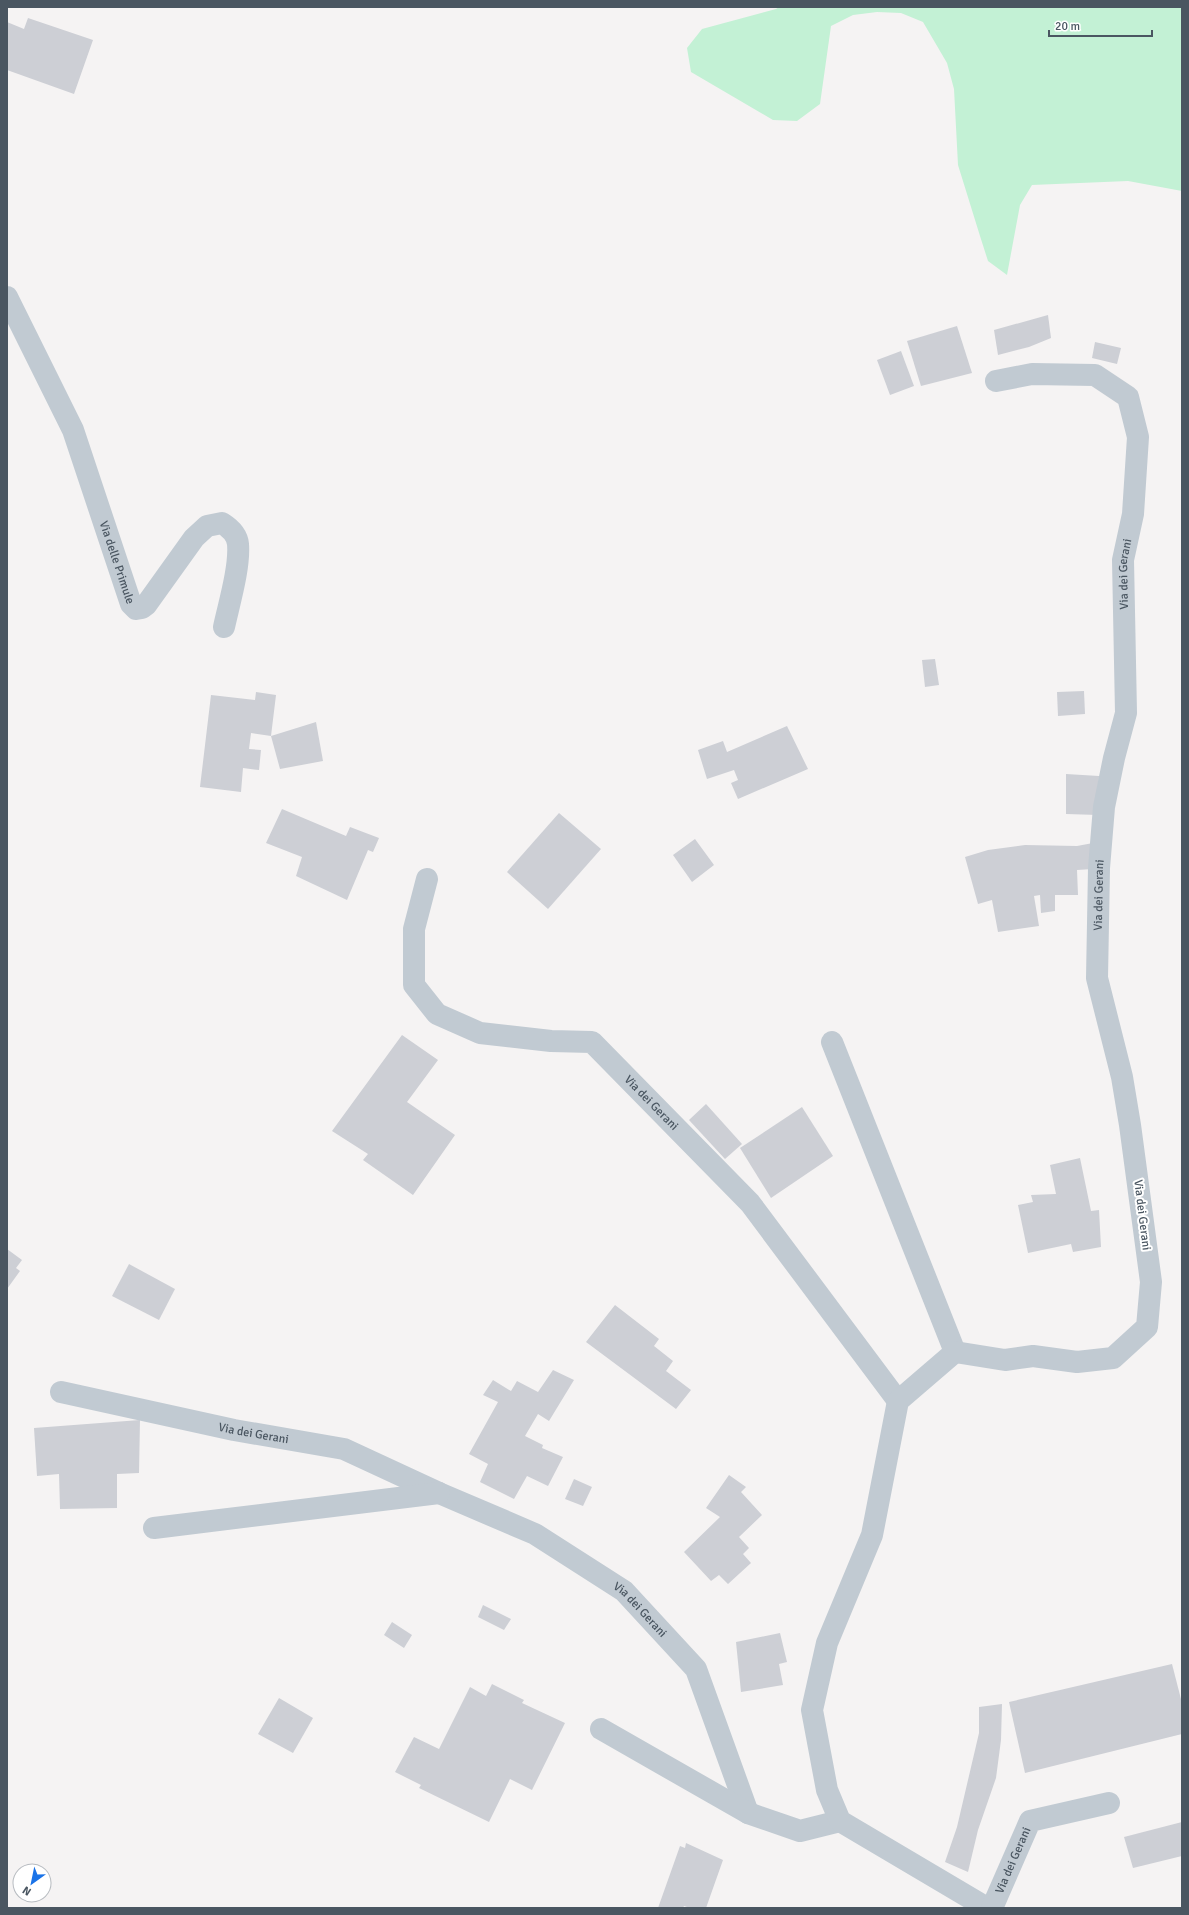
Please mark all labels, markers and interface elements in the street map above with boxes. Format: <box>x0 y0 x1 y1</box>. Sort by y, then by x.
scale bar <box>1049 12 1152 38</box>
text: 20 m <box>1055 19 1080 34</box>
street label: Via delle Primule <box>96 519 138 606</box>
street label: Via dei Gerani <box>1115 537 1135 610</box>
street label: Via dei Gerani <box>1090 859 1107 931</box>
street label: Via dei Gerani <box>621 1072 682 1133</box>
street label: Via dei Gerani <box>1130 1179 1154 1251</box>
street label: Via dei Gerani <box>217 1419 290 1447</box>
street label: Via dei Gerani <box>611 1579 670 1640</box>
street label: Via dei Gerani <box>992 1825 1034 1896</box>
north arrow <box>12 1863 52 1903</box>
text: N <box>20 1883 34 1899</box>

